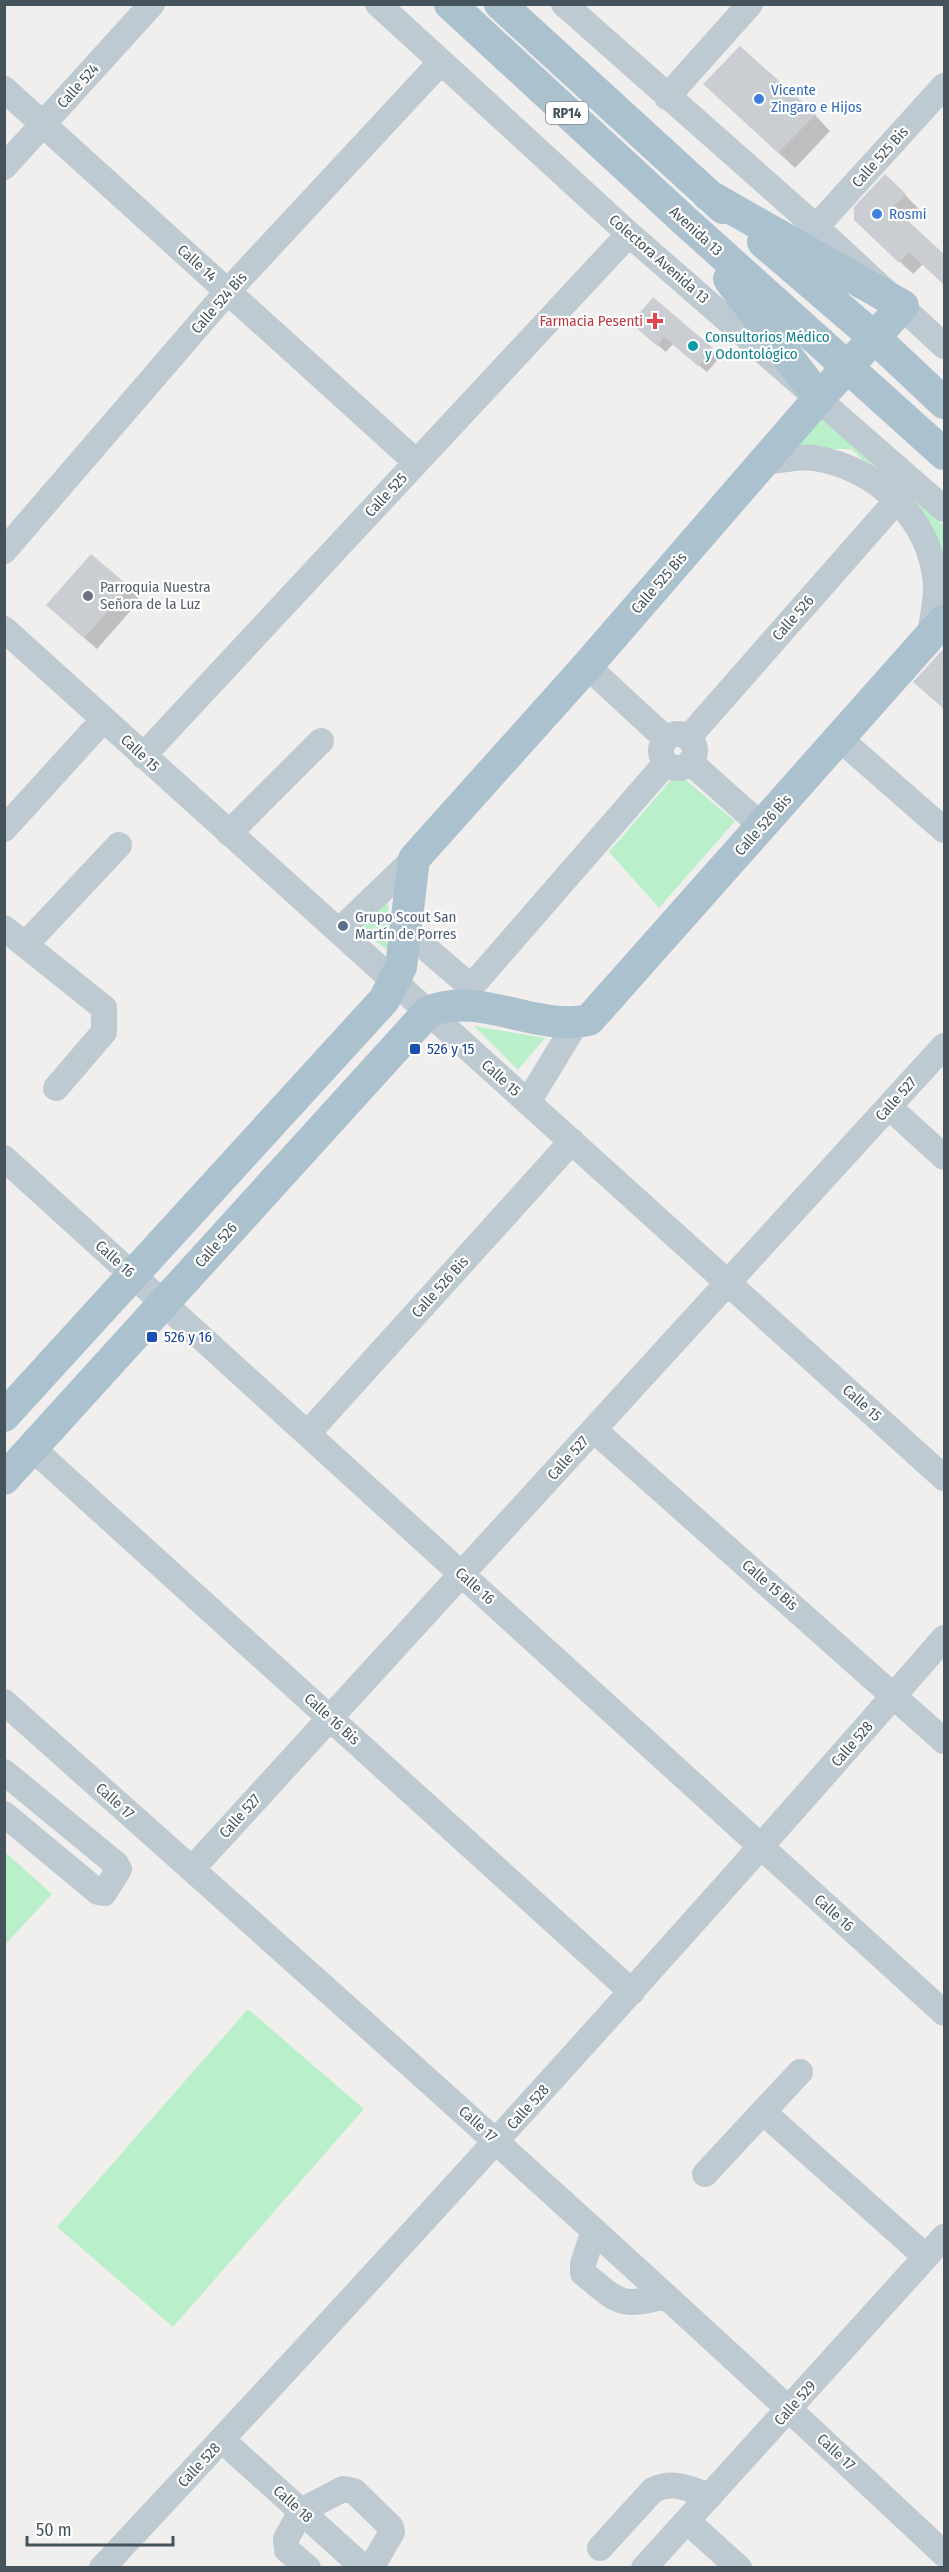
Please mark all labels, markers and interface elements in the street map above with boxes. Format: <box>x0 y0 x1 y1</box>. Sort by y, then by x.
street label: Calle 524 <box>53 60 103 112</box>
place label: Vicente Zingaro e Hijos <box>771 81 862 116</box>
marker: Vicente Zingaro e Hijos <box>752 92 766 106</box>
road number: RP14 <box>546 102 588 124</box>
street label: Calle 525 Bis <box>848 123 912 191</box>
street label: Avenida 13 <box>666 203 726 260</box>
place label: Rosmi <box>889 205 927 223</box>
marker: Rosmi <box>870 207 884 221</box>
street label: Colectora Avenida 13 <box>605 211 713 307</box>
street label: Calle 14 <box>174 241 220 285</box>
street label: Calle 524 Bis <box>187 269 251 337</box>
place label: Farmacia Pesenti <box>540 312 643 330</box>
marker: Farmacia Pesenti <box>648 314 662 328</box>
place label: Consultorios Médico y Odontológico <box>705 328 830 363</box>
marker: Consultorios Médico y Odontológico <box>686 339 700 353</box>
street label: Calle 525 <box>361 469 411 521</box>
street label: Calle 525 Bis <box>627 549 691 617</box>
place label: Parroquia Nuestra Señora de la Luz <box>100 578 211 613</box>
marker: Parroquia Nuestra Señora de la Luz <box>81 589 95 603</box>
street label: Calle 526 <box>768 592 818 644</box>
street label: Calle 15 <box>117 731 163 775</box>
street label: Calle 526 Bis <box>731 791 795 859</box>
place label: Grupo Scout San Martín de Porres <box>355 908 457 943</box>
marker: Grupo Scout San Martín de Porres <box>336 919 350 933</box>
place label: 526 y 15 <box>427 1040 474 1058</box>
marker: 526 y 15 <box>408 1042 422 1056</box>
street label: Calle 15 <box>478 1056 524 1100</box>
street label: Calle 527 <box>872 1073 920 1125</box>
street label: Calle 526 <box>191 1219 241 1271</box>
street label: Calle 16 <box>92 1237 138 1281</box>
street label: Calle 526 Bis <box>408 1253 472 1321</box>
place label: 526 y 16 <box>164 1328 212 1346</box>
marker: 526 y 16 <box>145 1330 159 1344</box>
street label: Calle 15 <box>839 1381 885 1425</box>
street label: Calle 527 <box>544 1432 592 1484</box>
street label: Calle 15 Bis <box>738 1556 802 1614</box>
street label: Calle 16 <box>452 1564 498 1608</box>
street label: Calle 16 Bis <box>300 1689 364 1749</box>
street label: Calle 528 <box>827 1718 877 1770</box>
street label: Calle 17 <box>92 1779 138 1823</box>
street label: Calle 527 <box>216 1790 264 1842</box>
street label: Calle 16 <box>811 1891 857 1935</box>
street label: Calle 528 <box>503 2081 553 2133</box>
street label: Calle 17 <box>455 2102 501 2146</box>
street label: Calle 529 <box>770 2377 820 2429</box>
street label: Calle 17 <box>813 2430 859 2474</box>
street label: Calle 528 <box>174 2439 224 2491</box>
street label: Calle 18 <box>270 2482 316 2526</box>
scale bar <box>27 2509 172 2547</box>
text: 50 m <box>36 2519 72 2541</box>

